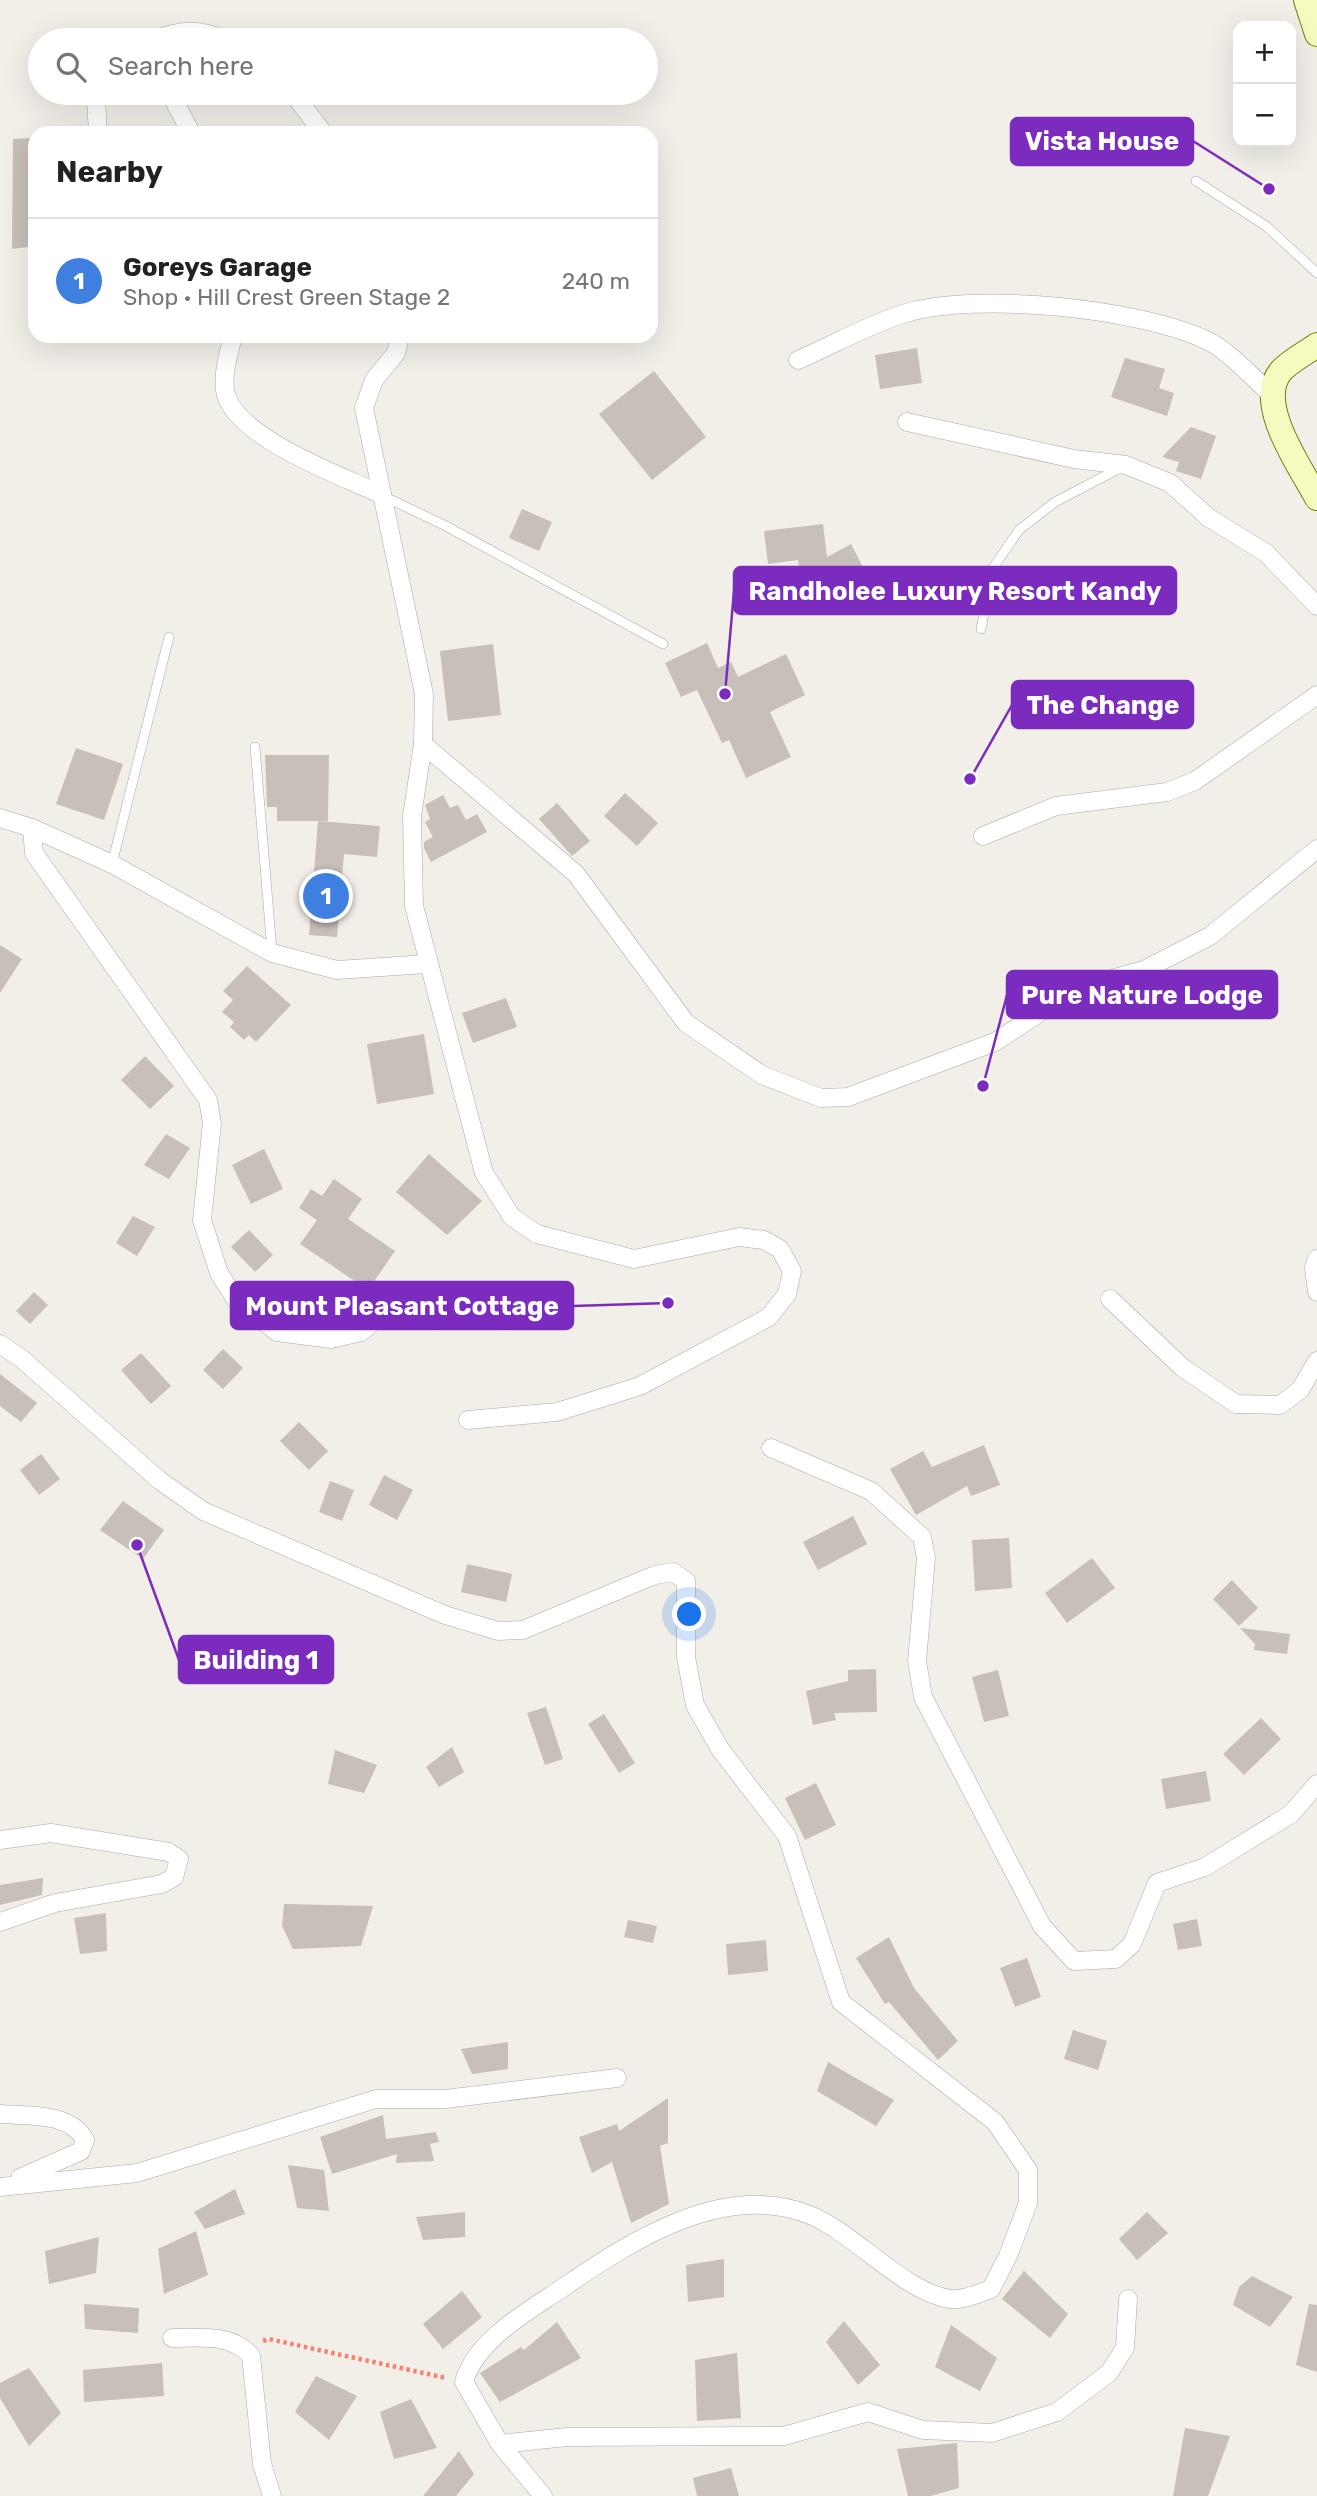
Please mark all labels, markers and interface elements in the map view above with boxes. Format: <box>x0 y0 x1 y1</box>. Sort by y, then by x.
map controls <box>1233 21 1296 147</box>
button: + <box>1233 21 1296 84</box>
search box <box>28 28 658 105</box>
icon: search <box>52 48 90 86</box>
text: Search here <box>108 51 254 82</box>
button: − <box>1233 84 1296 147</box>
callout: Vista House <box>1011 118 1193 165</box>
text: Vista House <box>1025 126 1179 157</box>
text: Nearby <box>56 154 163 190</box>
text: Goreys Garage <box>123 252 312 283</box>
text: 1 <box>73 267 85 295</box>
text: 240 m <box>562 267 630 295</box>
text: Shop · Hill Crest Green Stage 2 <box>123 283 450 311</box>
callout: Randholee Luxury Resort Kandy <box>734 567 1176 614</box>
text: Randholee Luxury Resort Kandy <box>748 576 1162 607</box>
callout: The Change <box>1012 681 1193 728</box>
text: The Change <box>1027 690 1180 721</box>
pin: 1 <box>303 870 349 922</box>
callout: Pure Nature Lodge <box>1007 971 1277 1018</box>
text: Pure Nature Lodge <box>1021 980 1263 1011</box>
callout: Mount Pleasant Cottage <box>231 1282 573 1329</box>
text: Mount Pleasant Cottage <box>245 1291 559 1322</box>
your location <box>672 1597 706 1631</box>
callout: Building 1 <box>179 1636 333 1683</box>
text: Building 1 <box>193 1645 319 1676</box>

